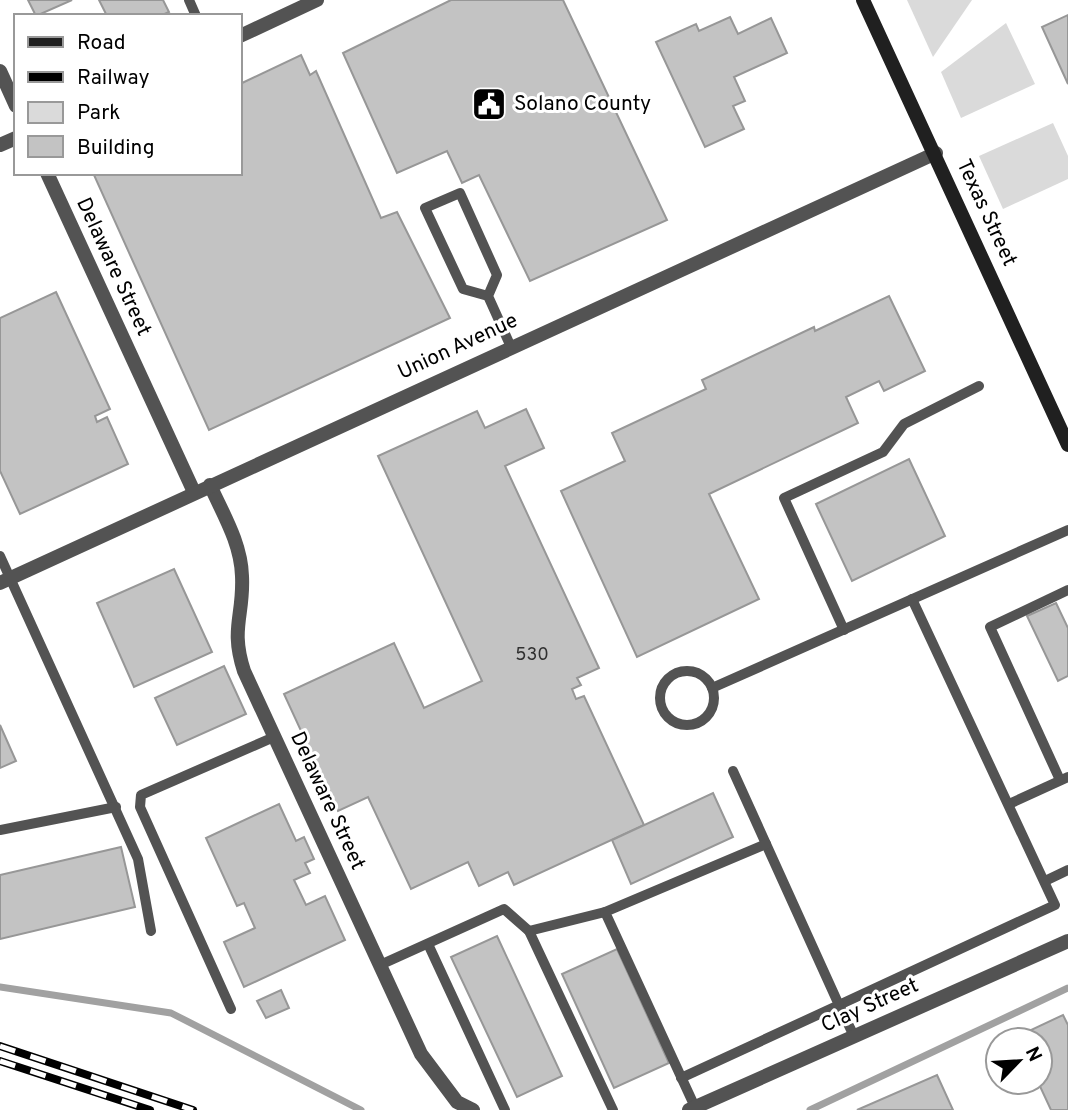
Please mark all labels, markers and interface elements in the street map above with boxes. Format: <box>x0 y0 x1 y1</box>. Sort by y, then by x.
legend <box>14 14 242 175</box>
text: Road <box>77 30 126 57</box>
text: Railway <box>77 65 150 92</box>
public building icon: Solano County <box>470 85 508 123</box>
place label: Solano County <box>514 91 651 118</box>
text: Park <box>77 100 120 127</box>
text: Building <box>77 135 155 162</box>
street label: Texas Street <box>949 155 1023 271</box>
street label: Delaware Street <box>69 194 157 340</box>
street label: Union Avenue <box>394 307 522 387</box>
house number: 530 <box>515 644 549 667</box>
street label: Delaware Street <box>283 728 371 874</box>
street label: Clay Street <box>817 973 923 1039</box>
north arrow <box>984 1026 1054 1096</box>
text: N <box>1019 1043 1046 1066</box>

